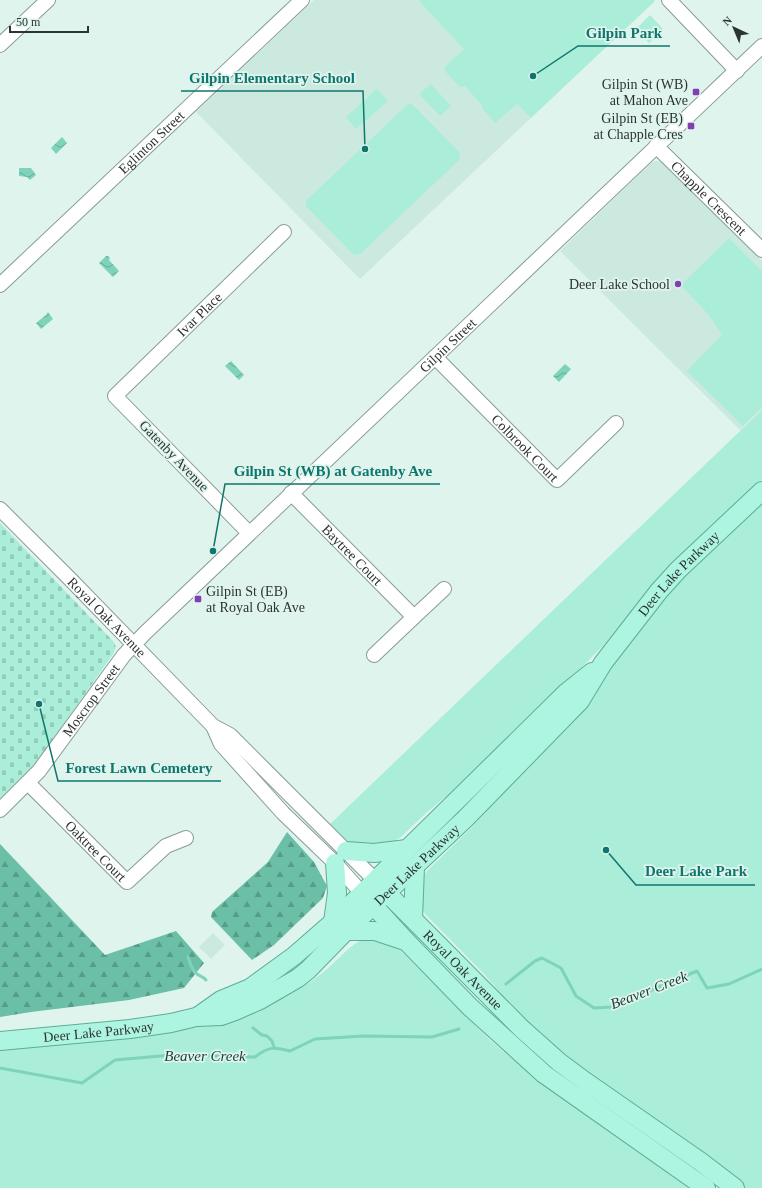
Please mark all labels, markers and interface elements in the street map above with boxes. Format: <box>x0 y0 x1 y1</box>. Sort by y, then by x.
scale bar <box>10 8 88 34</box>
north arrow <box>714 8 754 48</box>
text: N <box>720 14 734 28</box>
text: 50 m <box>16 15 41 29</box>
callout: Gilpin Park <box>578 19 670 46</box>
text: Gilpin Park <box>586 25 663 41</box>
callout: Gilpin Elementary School <box>181 64 363 91</box>
text: Gilpin Elementary School <box>189 70 355 86</box>
place label: Gilpin St (WB) at Mahon Ave <box>602 77 688 108</box>
marker: Gilpin St (WB) at Mahon Ave <box>691 87 701 97</box>
street label: Eglinton Street <box>115 108 187 177</box>
place label: Gilpin St (EB) at Chapple Cres <box>594 111 683 142</box>
marker: Gilpin St (EB) at Chapple Cres <box>686 121 696 131</box>
street label: Chapple Crescent <box>668 158 750 238</box>
place label: Deer Lake School <box>569 277 670 292</box>
marker: Deer Lake School <box>673 279 683 289</box>
street label: Ivar Place <box>174 289 225 339</box>
street label: Gilpin Street <box>416 315 479 375</box>
street label: Colbrook Court <box>489 411 562 485</box>
street label: Gatenby Avenue <box>136 417 212 495</box>
callout: Gilpin St (WB) at Gatenby Ave <box>225 457 440 484</box>
text: Gilpin St (WB) at Gatenby Ave <box>234 463 433 480</box>
street label: Baytree Court <box>319 521 385 588</box>
street label: Deer Lake Parkway <box>635 528 722 619</box>
street label: Royal Oak Avenue <box>65 574 149 660</box>
place label: Gilpin St (EB) at Royal Oak Ave <box>206 584 305 615</box>
marker: Gilpin St (EB) at Royal Oak Ave <box>193 594 203 604</box>
street label: Moscrop Street <box>59 661 122 739</box>
callout: Forest Lawn Cemetery <box>58 754 221 781</box>
text: Forest Lawn Cemetery <box>65 760 213 776</box>
street label: Oaktree Court <box>62 817 129 884</box>
street label: Deer Lake Parkway <box>371 821 462 908</box>
callout: Deer Lake Park <box>636 858 755 885</box>
text: Deer Lake Park <box>645 863 748 879</box>
street label: Royal Oak Avenue <box>421 927 506 1012</box>
water label: Beaver Creek <box>608 968 690 1012</box>
street label: Deer Lake Parkway <box>42 1018 155 1044</box>
water label: Beaver Creek <box>164 1048 246 1064</box>

